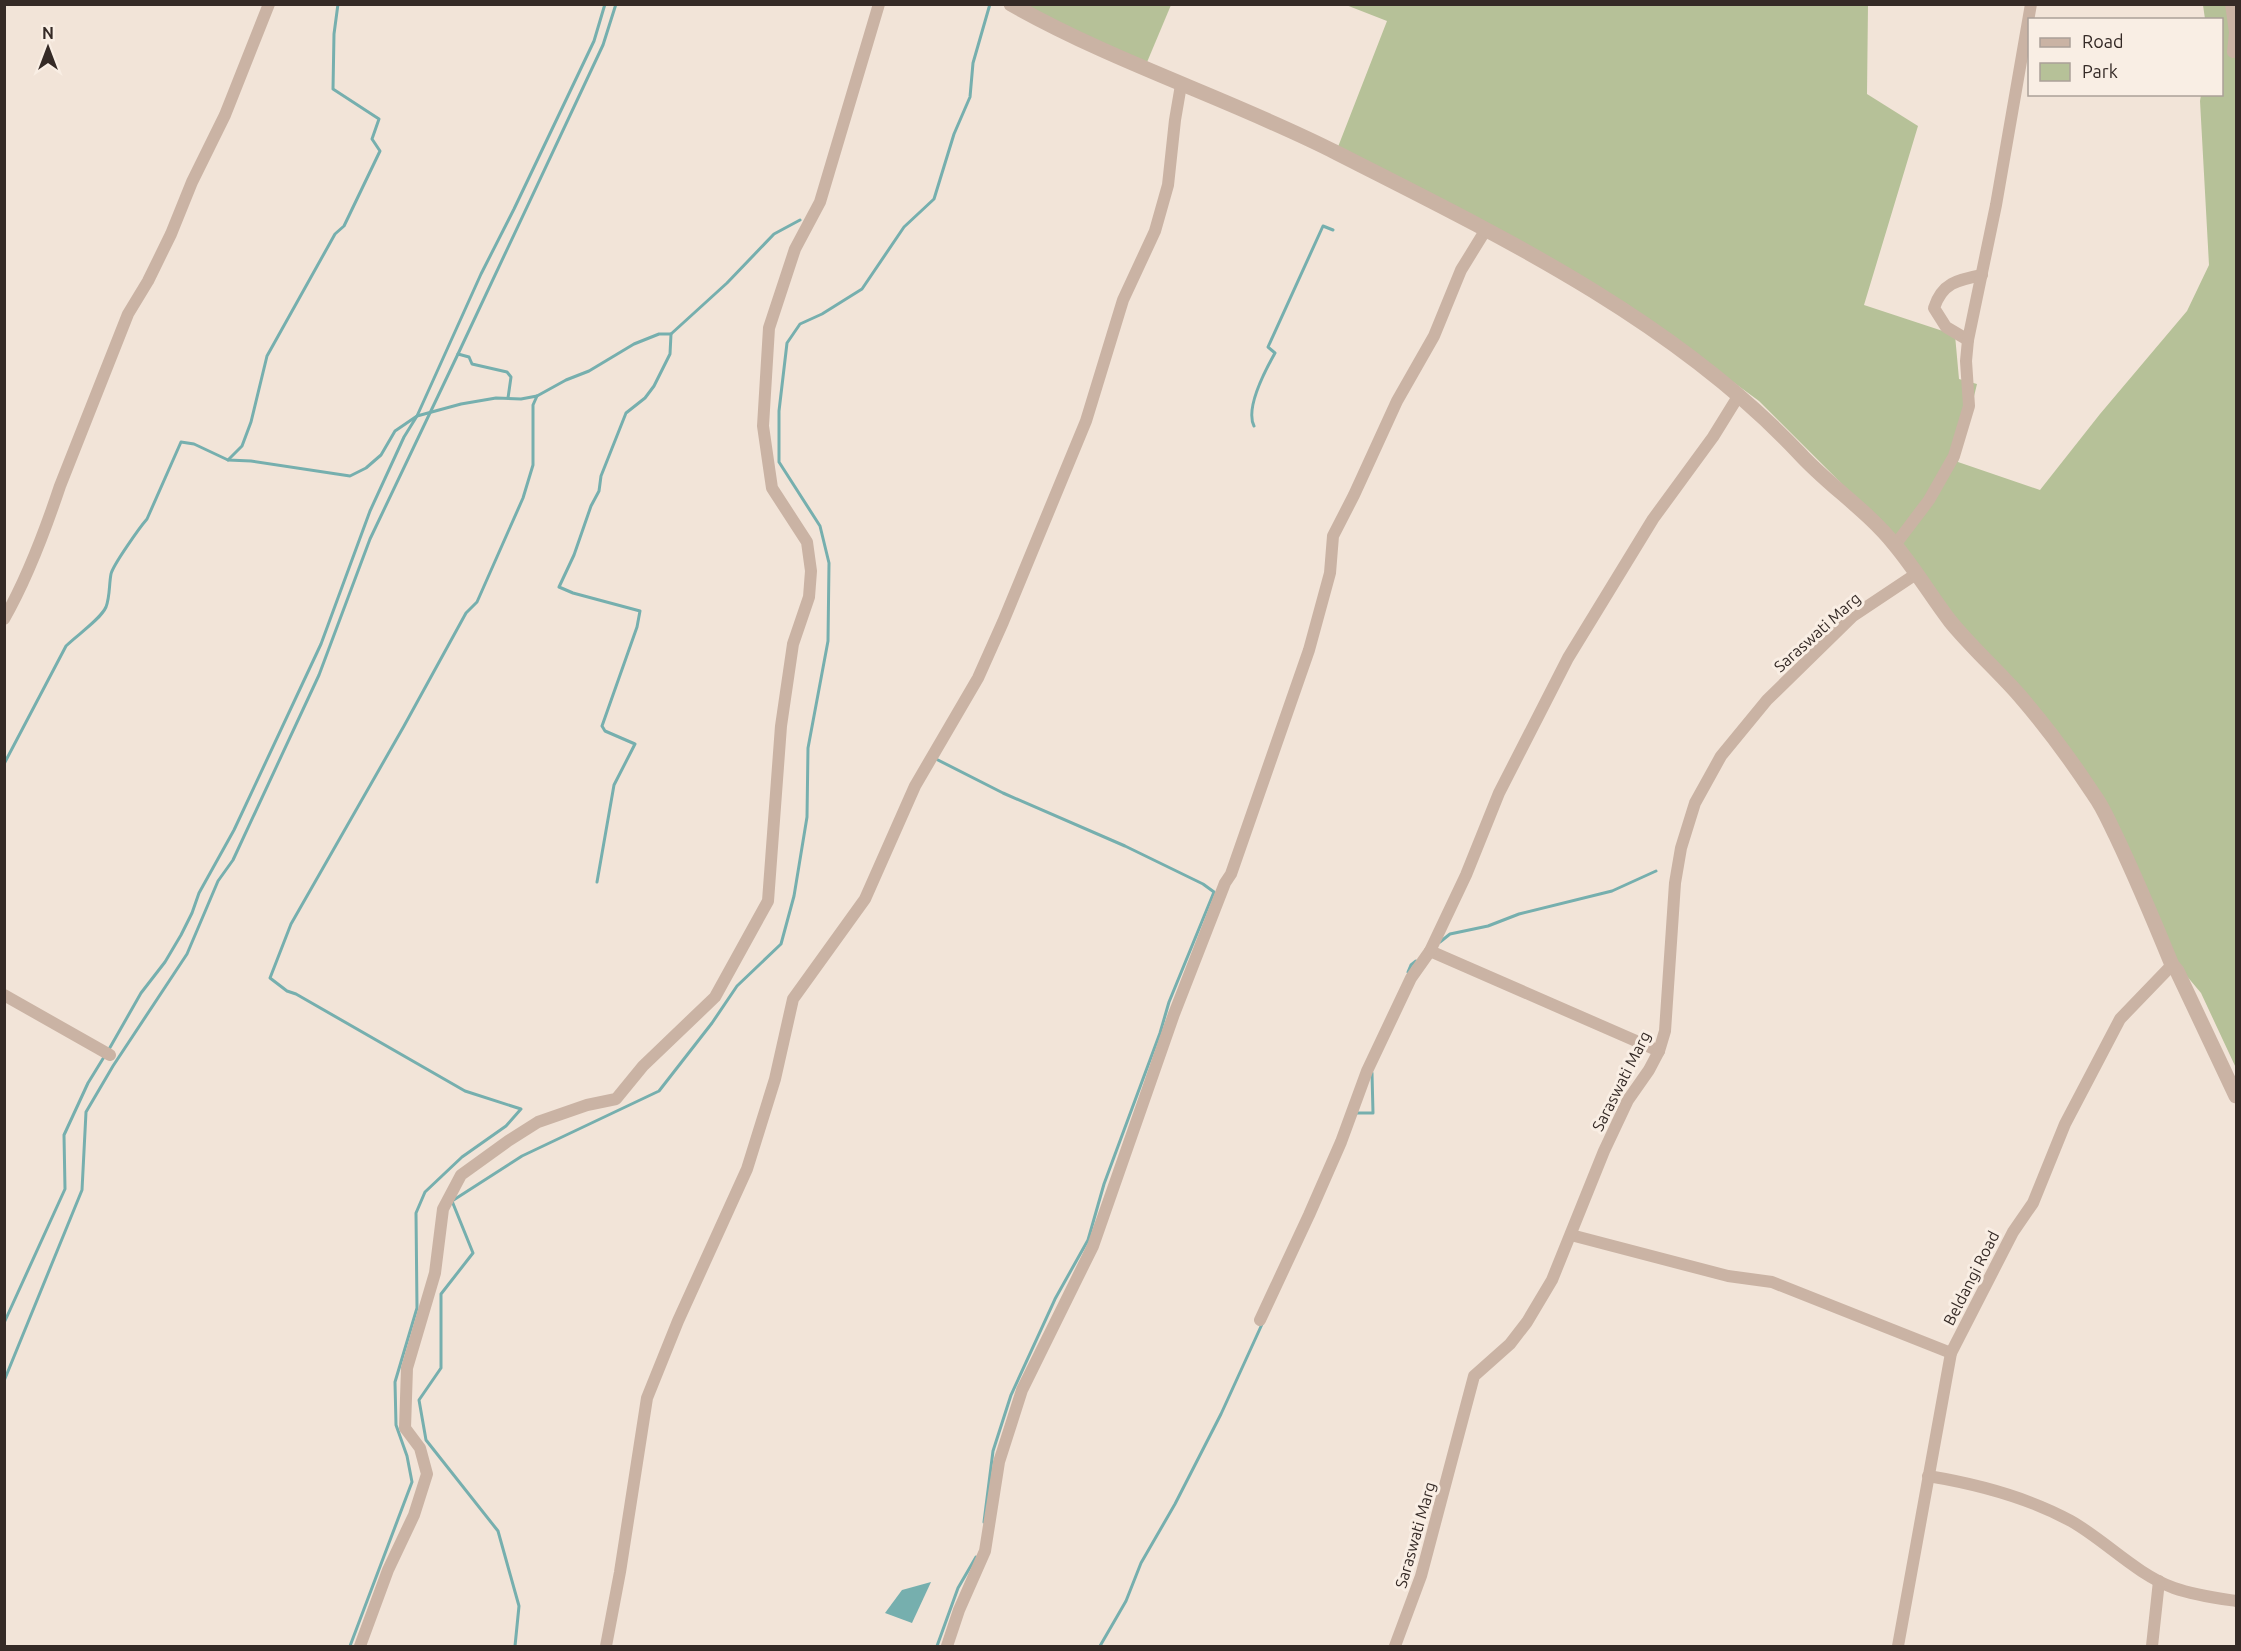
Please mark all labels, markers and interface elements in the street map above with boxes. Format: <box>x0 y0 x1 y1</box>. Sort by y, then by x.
north arrow <box>18 18 78 78</box>
legend <box>2028 18 2223 96</box>
text: N <box>42 24 54 42</box>
text: Road <box>2082 31 2124 51</box>
text: Park <box>2082 61 2118 81</box>
street label: Saraswati Marg <box>1770 589 1864 675</box>
street label: Saraswati Marg <box>1588 1028 1654 1134</box>
street label: Beldangi Road <box>1939 1228 2003 1328</box>
street label: Saraswati Marg <box>1391 1480 1439 1590</box>

